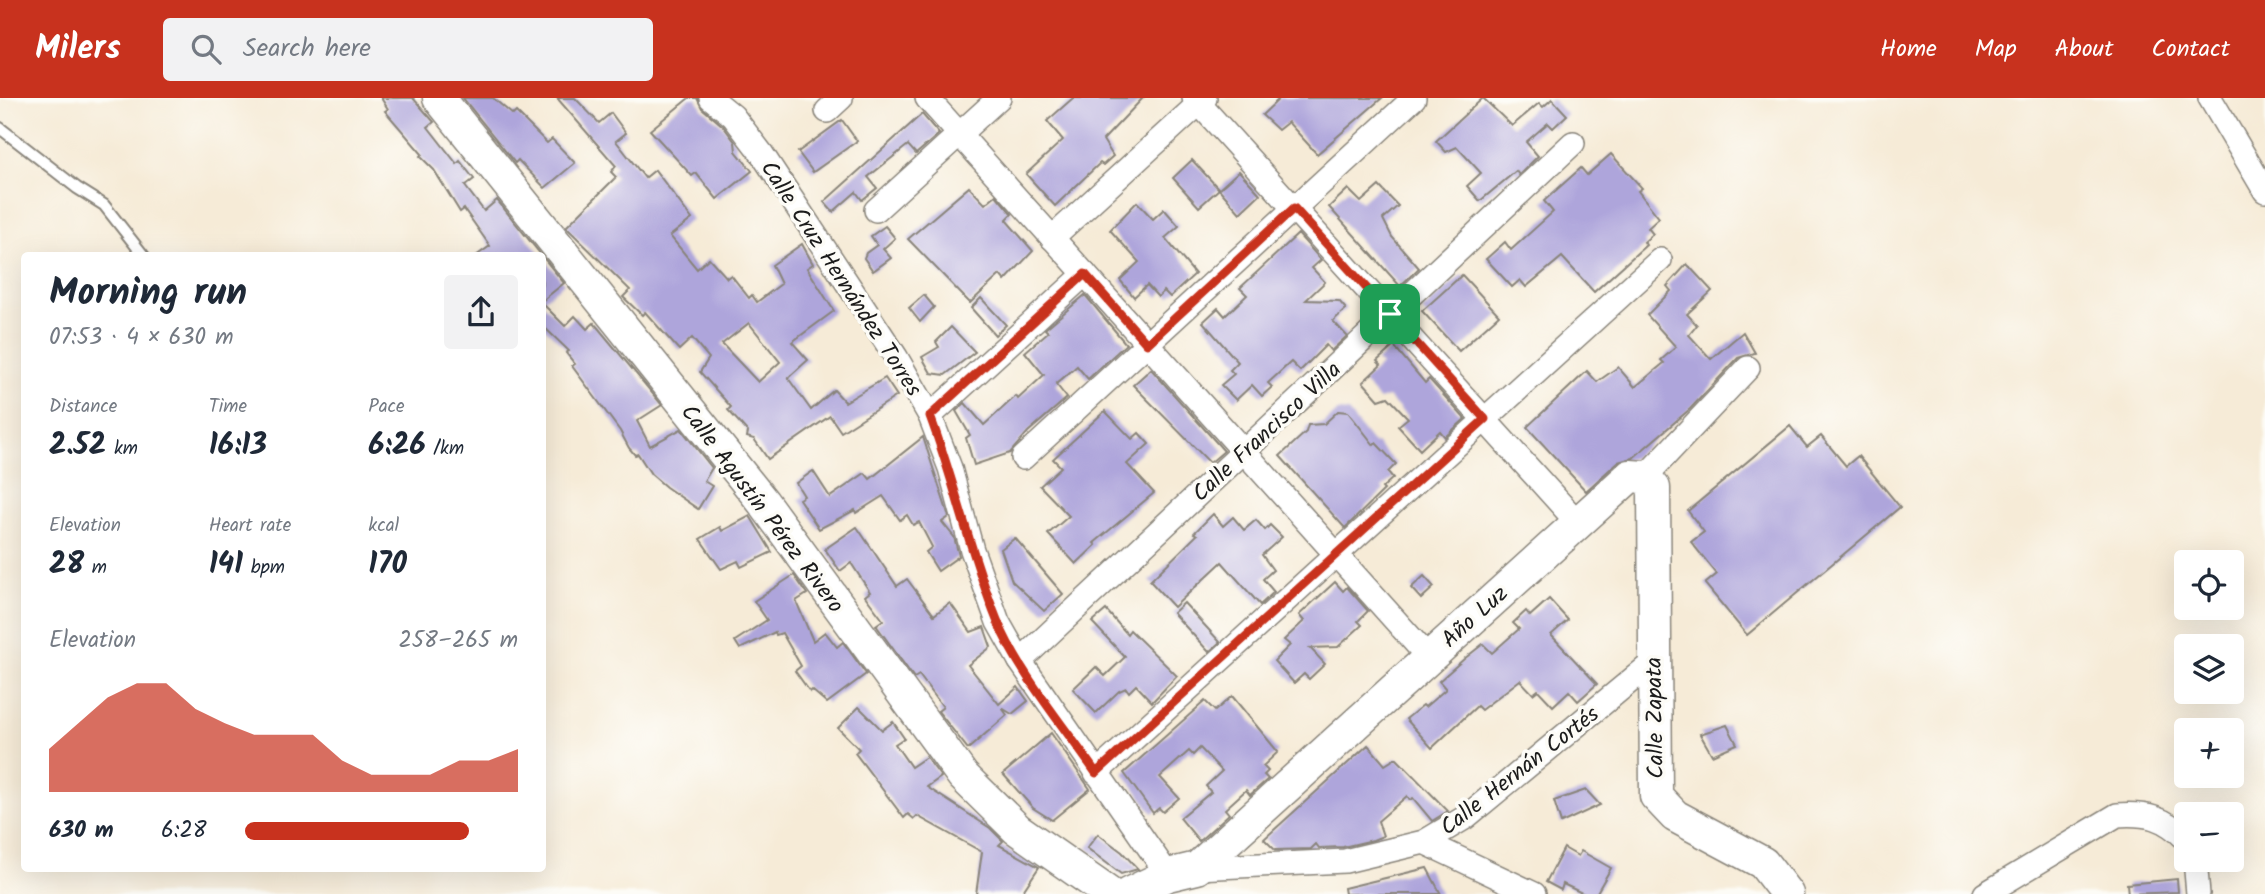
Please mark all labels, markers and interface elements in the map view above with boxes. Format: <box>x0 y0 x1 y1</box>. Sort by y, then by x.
search box <box>163 18 653 81</box>
text: Milers <box>35 23 121 76</box>
text: Search here <box>243 28 371 70</box>
icon: search <box>187 30 225 68</box>
text: Home <box>1880 30 1937 69</box>
text: Map <box>1975 30 2017 69</box>
text: About <box>2055 30 2113 69</box>
text: Contact <box>2151 30 2230 69</box>
street label: Calle Cruz Hernández Torres <box>750 154 930 404</box>
text: Morning run <box>49 264 247 324</box>
button: share <box>444 275 518 349</box>
pin <box>1360 284 1420 344</box>
icon: arrive <box>1371 295 1409 333</box>
text: 07:53 · 4 × 630 m <box>49 320 233 356</box>
street label: Calle Francisco Villa <box>1184 353 1350 512</box>
text: Distance <box>49 392 117 422</box>
text: Time <box>209 392 247 422</box>
text: Pace <box>368 392 405 422</box>
street label: Calle Agustín Pérez Rivero <box>671 397 852 621</box>
text: 2.52 <box>49 422 106 470</box>
text: 16:13 <box>209 422 267 470</box>
text: 6:26 <box>368 422 426 470</box>
text: km <box>106 434 138 464</box>
text: /km <box>426 434 464 464</box>
text: Elevation <box>49 511 121 541</box>
text: Heart rate <box>209 511 291 541</box>
text: kcal <box>368 511 399 541</box>
text: 28 <box>49 541 84 589</box>
text: 141 <box>209 541 243 589</box>
text: 170 <box>368 541 407 589</box>
map controls <box>2174 550 2244 872</box>
button: locate <box>2174 550 2244 620</box>
text: m <box>84 553 107 583</box>
text: bpm <box>243 553 285 583</box>
street label: Año Luz <box>1434 577 1517 657</box>
text: Elevation <box>49 623 136 659</box>
text: 258–265 m <box>398 623 518 659</box>
button: layers <box>2174 634 2244 704</box>
street label: Calle Zapata <box>1637 657 1675 779</box>
street label: Calle Hernán Cortés <box>1433 698 1608 845</box>
button: + <box>2174 718 2244 788</box>
button: − <box>2174 802 2244 872</box>
text: 630 m <box>49 813 114 849</box>
text: 6:28 <box>161 813 207 849</box>

